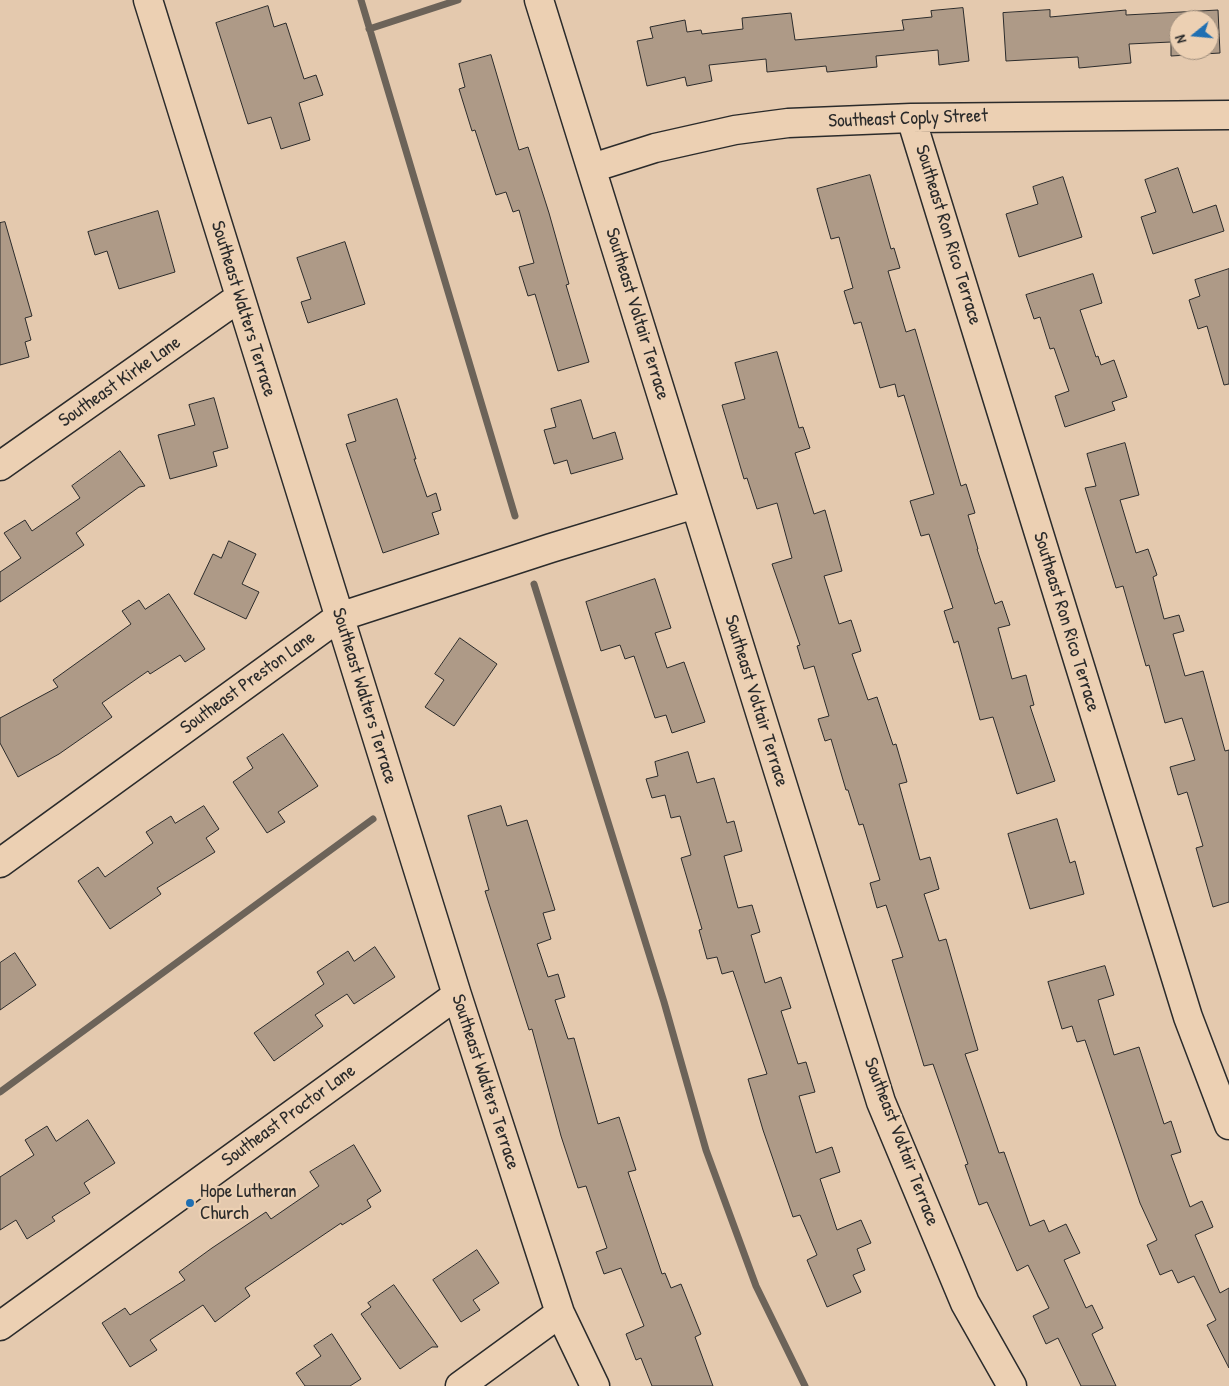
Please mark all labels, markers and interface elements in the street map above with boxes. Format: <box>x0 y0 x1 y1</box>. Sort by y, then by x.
north arrow <box>1169 10 1219 60</box>
text: N <box>1170 33 1190 46</box>
street label: Southeast Coply Street <box>828 105 988 133</box>
street label: Southeast Ron Rico Terrace <box>910 142 986 328</box>
street label: Southeast Walters Terrace <box>205 218 281 400</box>
street label: Southeast Voltair Terrace <box>600 225 674 403</box>
street label: Southeast Kirke Lane <box>55 331 185 433</box>
street label: Southeast Ron Rico Terrace <box>1028 529 1104 715</box>
street label: Southeast Walters Terrace <box>326 605 402 787</box>
street label: Southeast Voltair Terrace <box>719 612 793 790</box>
street label: Southeast Preston Lane <box>176 626 320 740</box>
street label: Southeast Walters Terrace <box>446 992 524 1172</box>
street label: Southeast Voltair Terrace <box>858 1055 944 1229</box>
street label: Southeast Proctor Lane <box>218 1060 360 1172</box>
place label: Hope Lutheran Church <box>200 1181 297 1225</box>
marker: Hope Lutheran Church <box>184 1197 196 1209</box>

